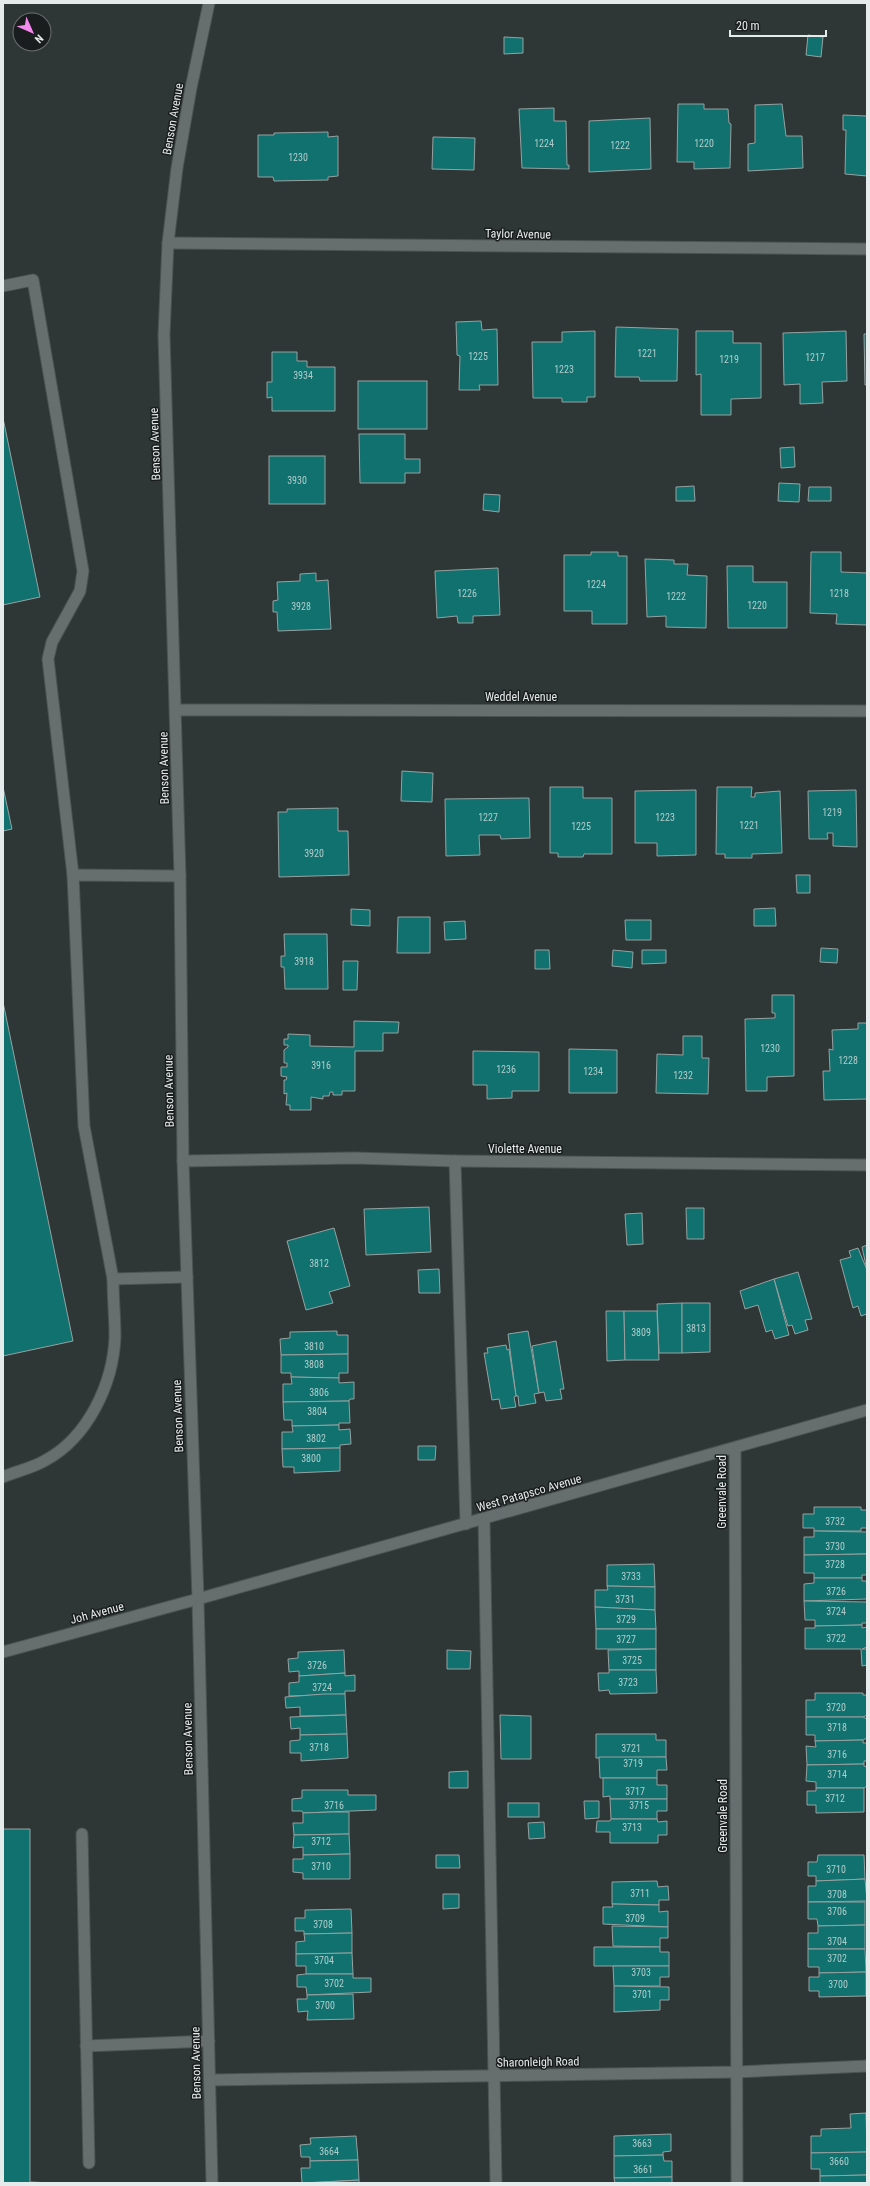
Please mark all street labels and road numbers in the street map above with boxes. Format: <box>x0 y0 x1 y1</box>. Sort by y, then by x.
street label: Benson Avenue <box>160 82 186 156</box>
street label: Taylor Avenue <box>485 226 551 242</box>
street label: Benson Avenue <box>147 407 163 481</box>
street label: Weddel Avenue <box>485 690 557 704</box>
street label: Benson Avenue <box>156 731 172 804</box>
street label: Benson Avenue <box>161 1054 177 1127</box>
street label: Violette Avenue <box>488 1142 562 1156</box>
street label: Benson Avenue <box>170 1379 186 1453</box>
street label: Greenvale Road <box>715 1455 729 1529</box>
street label: West Patapsco Avenue <box>475 1471 583 1515</box>
street label: Joh Avenue <box>69 1599 126 1627</box>
street label: Benson Avenue <box>180 1702 196 1775</box>
street label: Greenvale Road <box>716 1779 730 1853</box>
street label: Benson Avenue <box>188 2026 204 2099</box>
street label: Sharonleigh Road <box>496 2054 580 2070</box>

